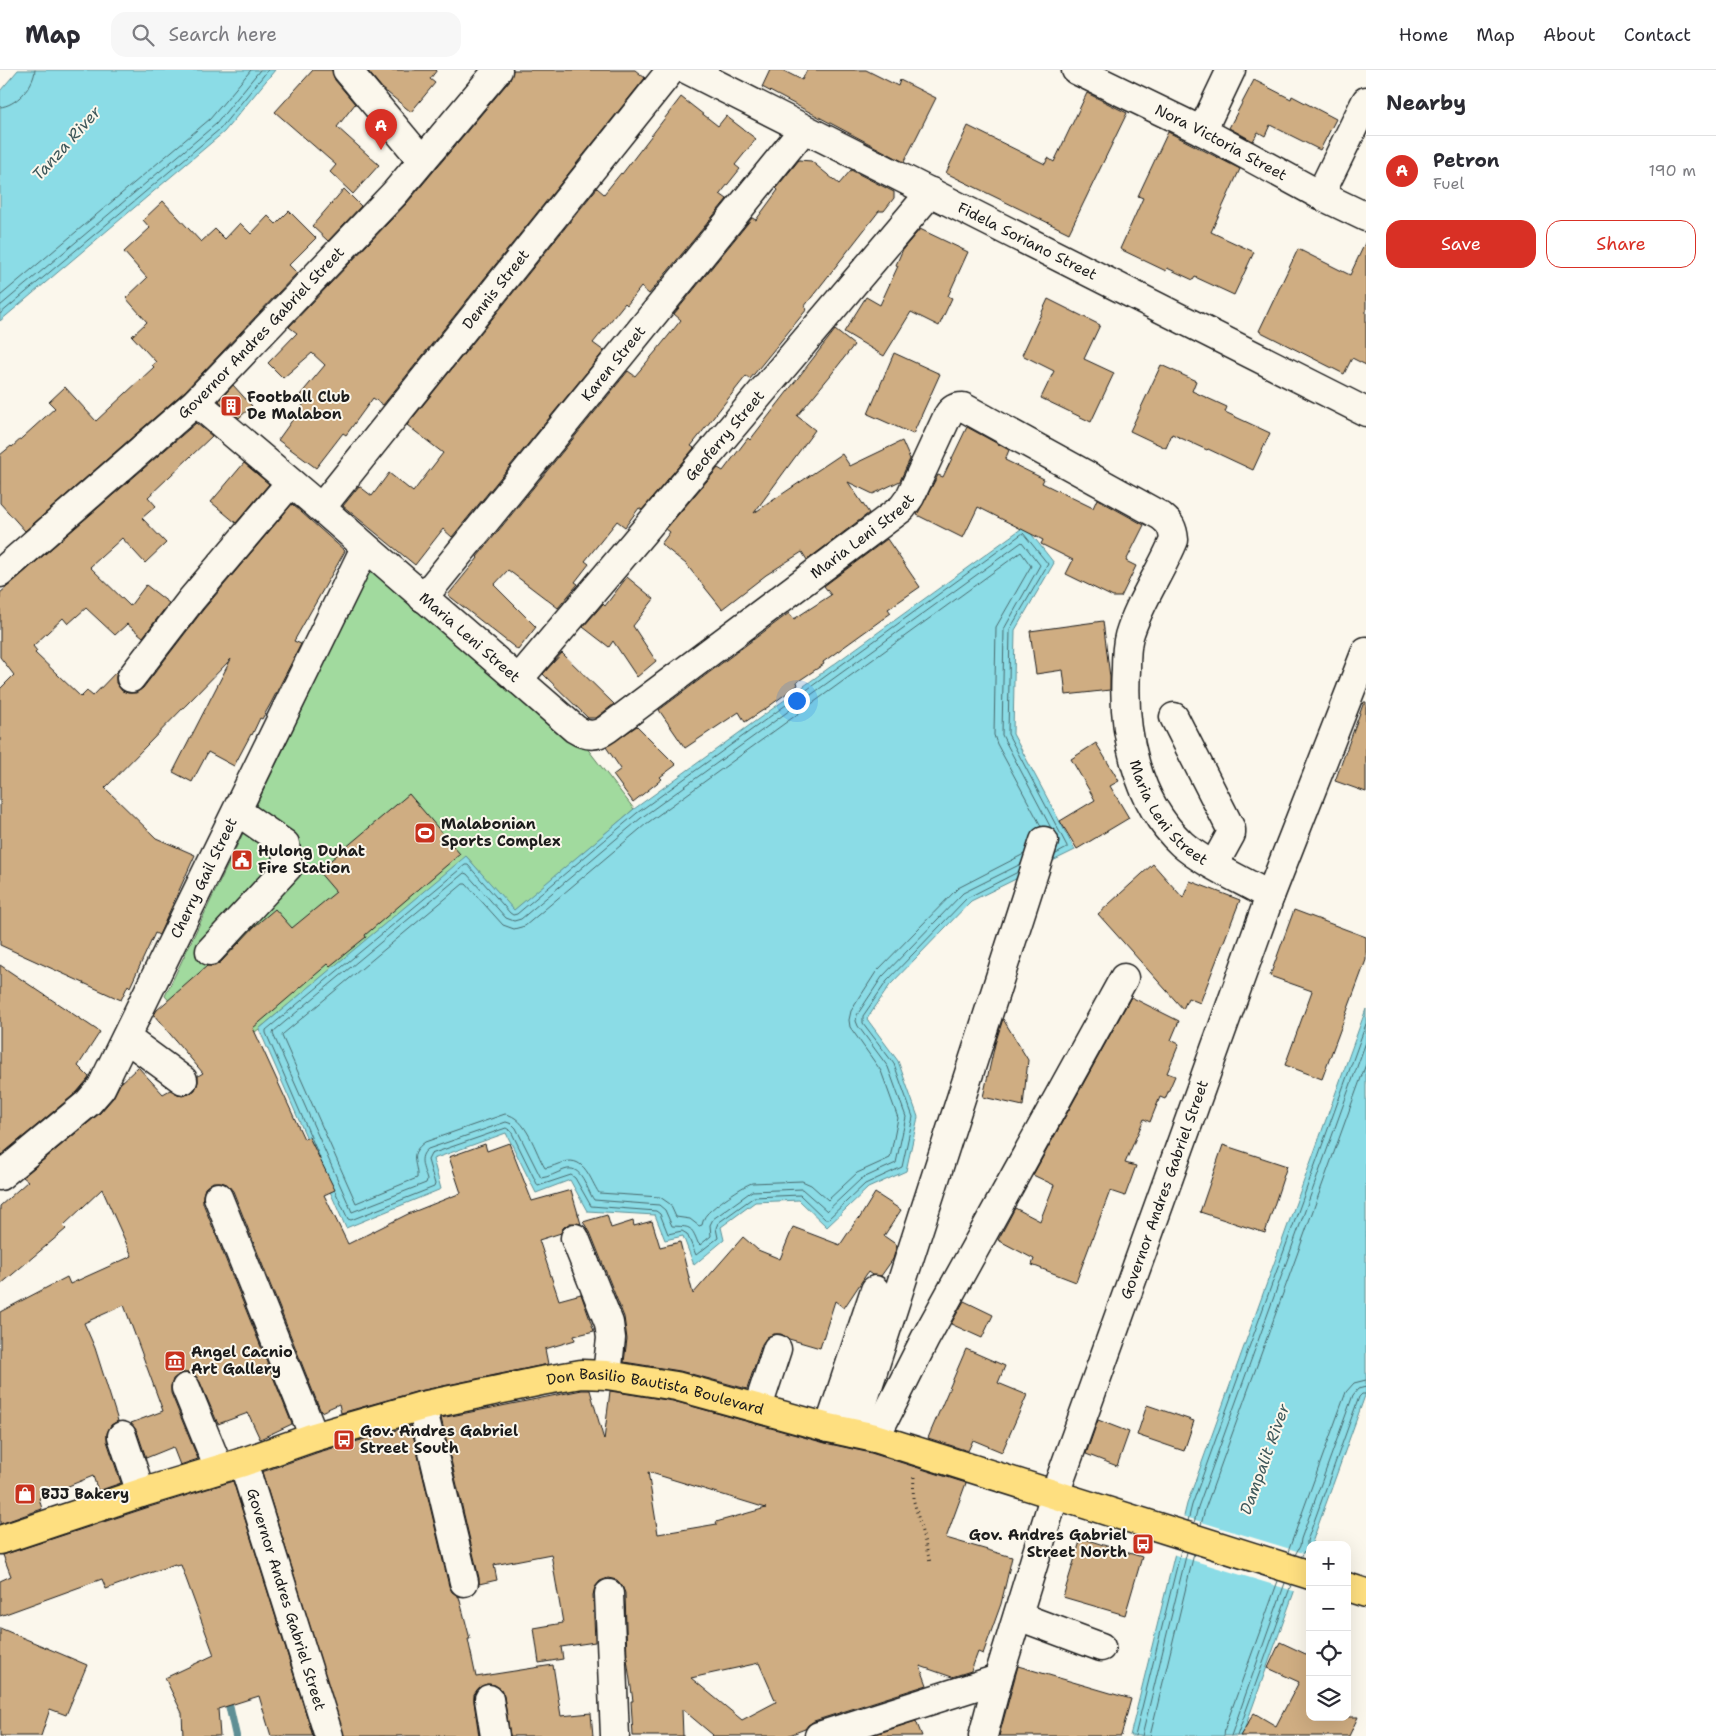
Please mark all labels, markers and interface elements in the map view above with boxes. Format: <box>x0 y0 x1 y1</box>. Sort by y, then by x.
search box <box>111 12 461 57</box>
text: Map <box>25 19 81 51</box>
icon: search <box>129 21 157 49</box>
text: Search here <box>169 22 277 47</box>
text: Home <box>1399 23 1448 47</box>
text: Map <box>1476 23 1515 47</box>
text: About <box>1543 23 1596 47</box>
text: Contact <box>1624 23 1691 47</box>
text: Nearby <box>1386 89 1466 117</box>
street label: Nora Victoria Street <box>1152 100 1290 185</box>
water label: Tanza River <box>27 101 106 185</box>
pin: A <box>365 109 397 150</box>
text: Petron <box>1433 148 1499 173</box>
text: A <box>1396 160 1408 181</box>
text: 190 m <box>1649 160 1696 181</box>
text: Fuel <box>1433 173 1464 194</box>
street label: Fidela Soriano Street <box>954 198 1100 285</box>
button: Save <box>1386 220 1536 268</box>
button: Share <box>1546 220 1696 268</box>
street label: Governor Andres Gabriel Street <box>174 242 349 423</box>
street label: Dennis Street <box>458 245 534 333</box>
street label: Karen Street <box>577 322 650 405</box>
street label: Geoferry Street <box>681 386 769 485</box>
place label: Football Club De Malabon <box>247 387 350 424</box>
building icon: Football Club De Malabon <box>219 394 243 418</box>
street label: Maria Leni Street <box>806 490 919 583</box>
street label: Maria Leni Street <box>415 588 524 687</box>
your location <box>784 688 810 714</box>
street label: Maria Leni Street <box>1125 757 1212 870</box>
street label: Cherry Gail Street <box>166 814 242 942</box>
place label: Malabonian Sports Complex <box>441 814 561 851</box>
sports icon: Malabonian Sports Complex <box>413 821 437 845</box>
place label: Hulong Duhat Fire Station <box>258 841 365 878</box>
public building icon: Hulong Duhat Fire Station <box>230 848 254 872</box>
street label: Governor Andres Gabriel Street <box>1116 1077 1213 1302</box>
place label: Angel Cacnio Art Gallery <box>191 1342 293 1379</box>
museum icon: Angel Cacnio Art Gallery <box>163 1349 187 1373</box>
street label: Don Basilio Bautista Boulevard <box>545 1364 767 1420</box>
water label: Dampalit River <box>1235 1401 1294 1517</box>
place label: Gov. Andres Gabriel Street South <box>360 1421 518 1458</box>
bus stop icon: Gov. Andres Gabriel Street South <box>332 1428 356 1452</box>
shop icon: BJJ Bakery <box>13 1482 37 1506</box>
place label: BJJ Bakery <box>41 1484 129 1504</box>
street label: Governor Andres Gabriel Street <box>242 1486 330 1713</box>
place label: Gov. Andres Gabriel Street North <box>969 1525 1127 1562</box>
bus stop icon: Gov. Andres Gabriel Street North <box>1131 1532 1155 1556</box>
map controls <box>1306 1541 1351 1721</box>
button: + <box>1306 1541 1351 1586</box>
button: − <box>1306 1586 1351 1631</box>
button: locate <box>1306 1631 1351 1676</box>
button: layers <box>1306 1676 1351 1721</box>

